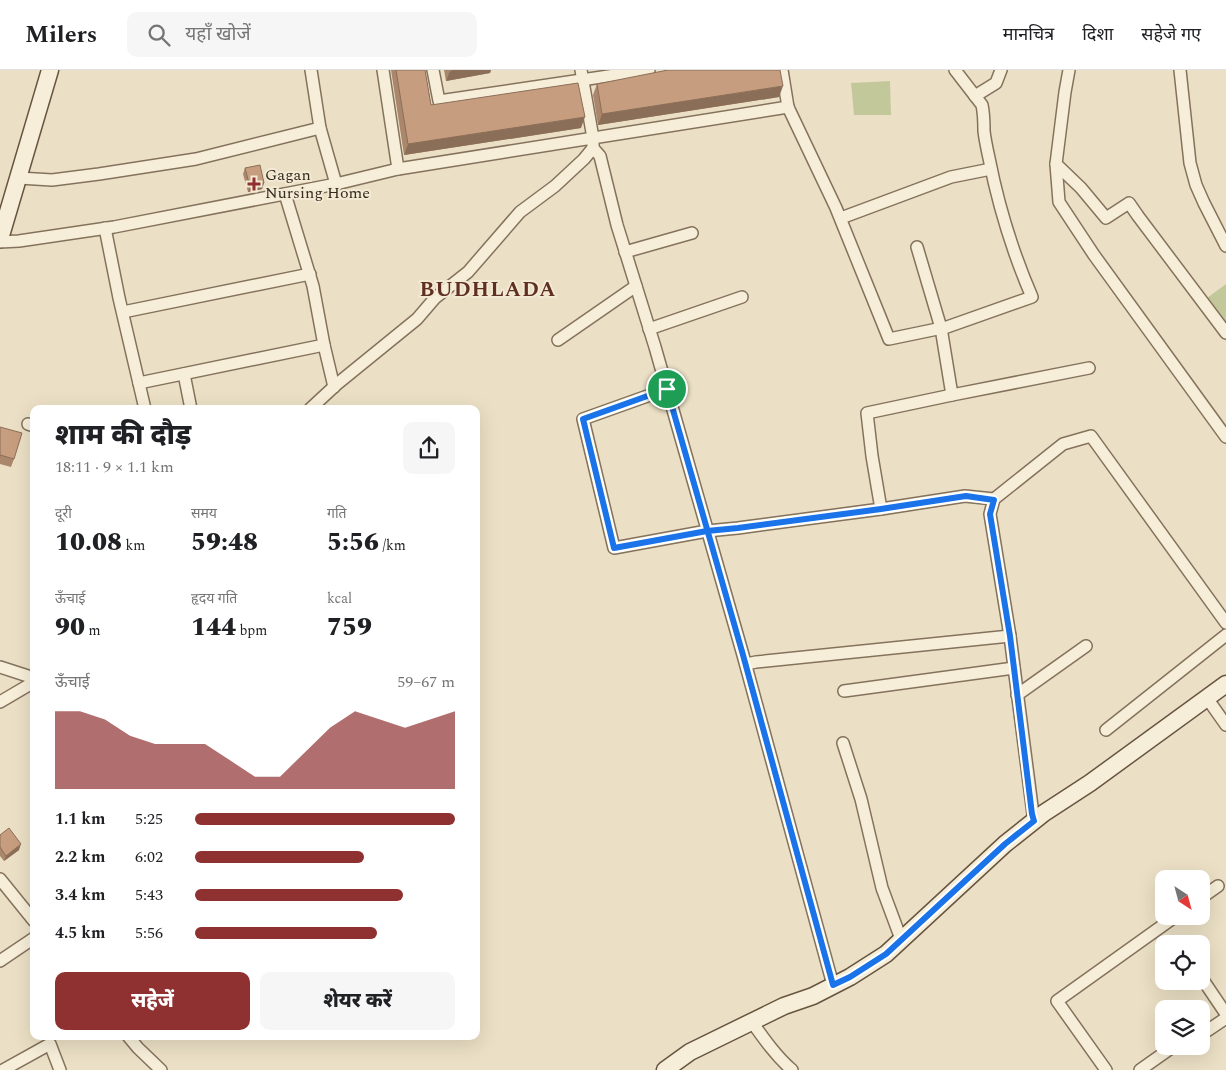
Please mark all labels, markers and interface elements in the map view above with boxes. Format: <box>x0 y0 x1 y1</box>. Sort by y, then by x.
search box <box>127 12 477 57</box>
text: Milers <box>25 17 97 53</box>
text: यहाँ खोजें <box>185 20 251 49</box>
icon: search <box>145 21 173 49</box>
text: मानचित्र <box>1003 21 1054 48</box>
text: दिशा <box>1082 21 1113 48</box>
text: सहेजे गए <box>1141 21 1201 48</box>
place label: Gagan Nursing Home <box>265 163 370 205</box>
marker: Gagan Nursing Home <box>247 177 261 191</box>
district label: BUDHLADA <box>420 274 556 306</box>
pin <box>646 368 688 410</box>
icon: arrive <box>653 375 681 403</box>
text: शाम की दौड़ <box>55 414 191 457</box>
button: share <box>403 422 455 474</box>
text: 18:11 · 9 × 1.1 km <box>55 455 174 479</box>
text: दूरी <box>55 503 72 524</box>
text: समय <box>191 503 217 524</box>
text: गति <box>327 503 347 524</box>
text: 10.08 <box>55 524 122 562</box>
text: 59:48 <box>191 524 258 562</box>
text: 5:56 <box>327 524 379 562</box>
text: km <box>122 535 145 556</box>
text: /km <box>379 535 406 556</box>
text: ऊँचाई <box>55 588 85 609</box>
text: हृदय गति <box>191 588 237 609</box>
text: kcal <box>327 588 352 609</box>
text: 90 <box>55 609 85 647</box>
text: 144 <box>191 609 236 647</box>
text: 759 <box>327 609 372 647</box>
text: m <box>85 620 101 641</box>
text: bpm <box>236 620 267 641</box>
text: ऊँचाई <box>55 670 90 694</box>
text: 59–67 m <box>397 670 455 694</box>
text: 1.1 km <box>55 807 105 831</box>
text: 5:25 <box>135 807 163 831</box>
text: 2.2 km <box>55 845 105 869</box>
text: 6:02 <box>135 845 163 869</box>
north arrow <box>1155 870 1210 925</box>
map controls <box>1155 870 1210 1055</box>
text: 3.4 km <box>55 883 105 907</box>
text: 5:43 <box>135 883 163 907</box>
text: 4.5 km <box>55 921 105 945</box>
text: 5:56 <box>135 921 163 945</box>
button: locate <box>1155 935 1210 990</box>
button: सहेजें <box>55 972 250 1030</box>
button: शेयर करें <box>260 972 455 1030</box>
button: layers <box>1155 1000 1210 1055</box>

